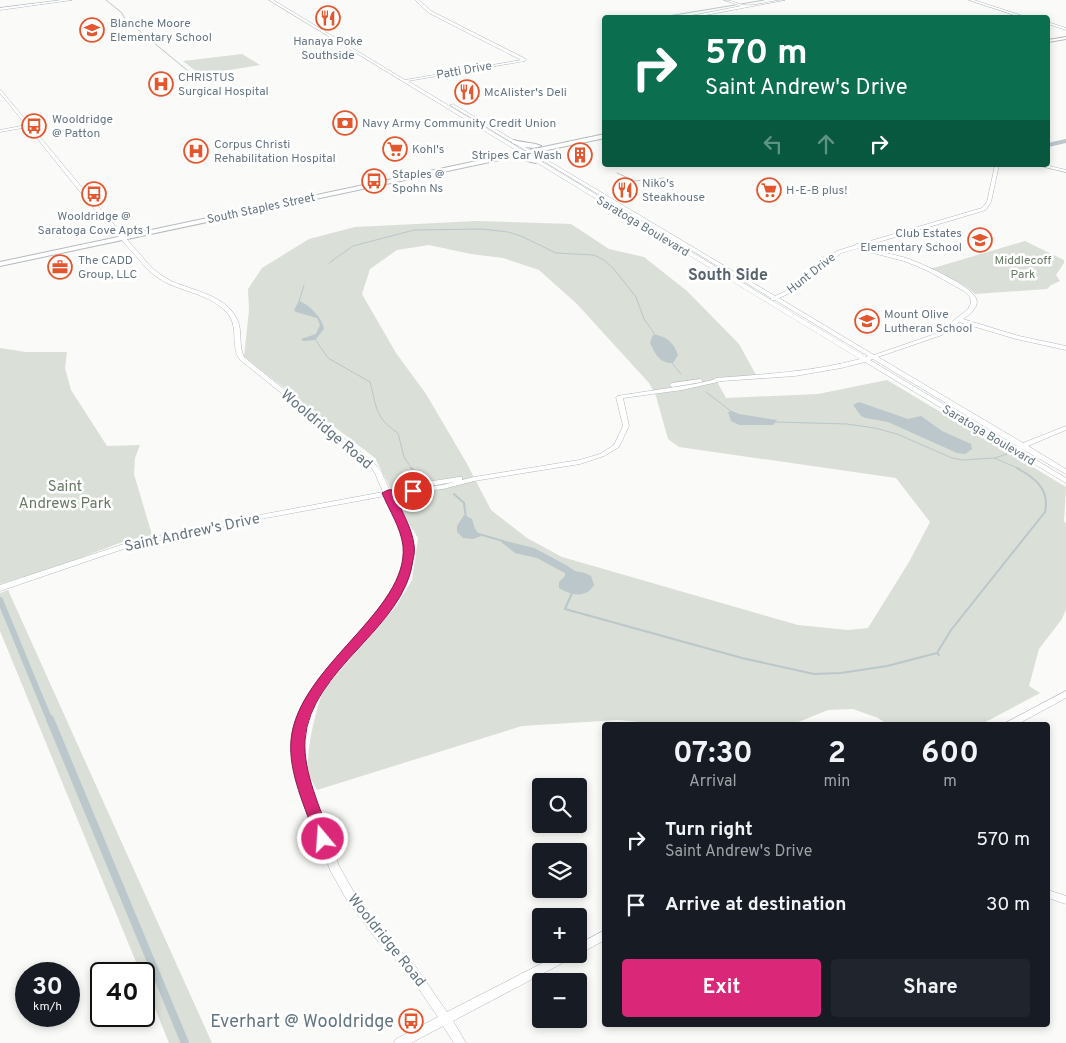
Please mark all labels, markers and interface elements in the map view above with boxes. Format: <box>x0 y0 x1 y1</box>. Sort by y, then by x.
restaurant icon: Hanaya Poke Southside <box>315 5 341 31</box>
place label: Blanche Moore Elementary School <box>110 16 212 46</box>
school or university icon: Blanche Moore Elementary School <box>79 17 105 43</box>
text: 570 m <box>705 32 808 76</box>
place label: Hanaya Poke Southside <box>293 34 363 64</box>
icon: right <box>622 35 687 100</box>
street label: Patti Drive <box>435 58 493 84</box>
place label: CHRISTUS Surgical Hospital <box>178 70 269 100</box>
hospital icon: CHRISTUS Surgical Hospital <box>148 71 174 97</box>
text: Saint Andrew's Drive <box>705 75 908 102</box>
restaurant icon: McAlister's Deli <box>454 79 480 105</box>
place label: McAlister's Deli <box>484 85 567 101</box>
bank icon: Navy Army Community Credit Union <box>332 110 358 136</box>
place label: Wooldridge @ Patton <box>52 112 113 142</box>
bus stop icon: Wooldridge @ Patton <box>21 113 47 139</box>
place label: Navy Army Community Credit Union <box>362 116 556 132</box>
icon: left <box>759 130 787 158</box>
icon: ahead <box>812 130 840 158</box>
icon: right <box>865 130 893 158</box>
supermarket icon: Kohl's <box>382 136 408 162</box>
place label: Corpus Christi Rehabilitation Hospital <box>214 137 336 167</box>
hospital icon: Corpus Christi Rehabilitation Hospital <box>183 138 209 164</box>
place label: Kohl's <box>412 142 444 158</box>
building icon: Stripes Car Wash <box>567 142 593 168</box>
place label: Stripes Car Wash <box>472 148 562 164</box>
place label: Staples @ Spohn Ns <box>392 167 445 197</box>
bus stop icon: Staples @ Spohn Ns <box>361 168 387 194</box>
place label: Niko's Steakhouse <box>642 176 705 206</box>
restaurant icon: Niko's Steakhouse <box>612 177 638 203</box>
supermarket icon: H-E-B plus! <box>756 177 782 203</box>
bus stop icon: Wooldridge @ Saratoga Cove Apts 1 <box>81 181 107 207</box>
place label: H-E-B plus! <box>786 183 847 199</box>
street label: South Staples Street <box>206 190 317 228</box>
street label: Saratoga Boulevard <box>593 193 692 261</box>
place label: Wooldridge @ Saratoga Cove Apts 1 <box>38 209 151 239</box>
place label: Club Estates Elementary School <box>860 226 962 256</box>
school or university icon: Club Estates Elementary School <box>967 227 993 253</box>
street label: Hunt Drive <box>784 250 839 298</box>
place label: The CADD Group, LLC <box>78 253 137 283</box>
park label: Middlecoff Park <box>995 253 1051 283</box>
office icon: The CADD Group, LLC <box>47 254 73 280</box>
district label: South Side <box>688 266 768 286</box>
place label: Mount Olive Lutheran School <box>884 307 972 337</box>
school or university icon: Mount Olive Lutheran School <box>854 308 880 334</box>
street label: Wooldridge Road <box>276 386 376 474</box>
street label: Saratoga Boulevard <box>939 402 1038 470</box>
pin <box>392 470 434 512</box>
icon: arrive <box>399 477 427 505</box>
park label: Saint Andrews Park <box>19 478 111 514</box>
street label: Saint Andrew's Drive <box>123 510 262 557</box>
text: 07:30 <box>673 736 753 773</box>
text: 2 <box>828 736 846 773</box>
text: 600 <box>921 736 979 773</box>
text: Arrival <box>689 772 737 792</box>
text: min <box>824 772 850 792</box>
text: m <box>943 772 957 792</box>
map controls <box>532 778 587 1028</box>
button: search <box>532 778 587 833</box>
position arrow <box>296 812 348 864</box>
text: Turn right <box>665 818 753 842</box>
icon: right <box>622 826 650 854</box>
text: 570 m <box>976 828 1030 852</box>
text: Saint Andrew's Drive <box>665 842 812 862</box>
button: layers <box>532 843 587 898</box>
street label: Wooldridge Road <box>342 891 429 991</box>
icon: arrive <box>622 891 650 919</box>
text: Arrive at destination <box>665 893 846 917</box>
text: 30 m <box>986 893 1030 917</box>
button: + <box>532 908 587 963</box>
button: Exit <box>622 959 821 1017</box>
button: Share <box>831 959 1030 1017</box>
speed limit sign: 40 <box>90 962 155 1027</box>
text: 30 <box>32 972 63 1004</box>
button: − <box>532 973 587 1028</box>
text: km/h <box>33 999 62 1015</box>
bus stop icon: Everhart @ Wooldridge <box>398 1008 424 1034</box>
place label: Everhart @ Wooldridge <box>210 1011 394 1034</box>

